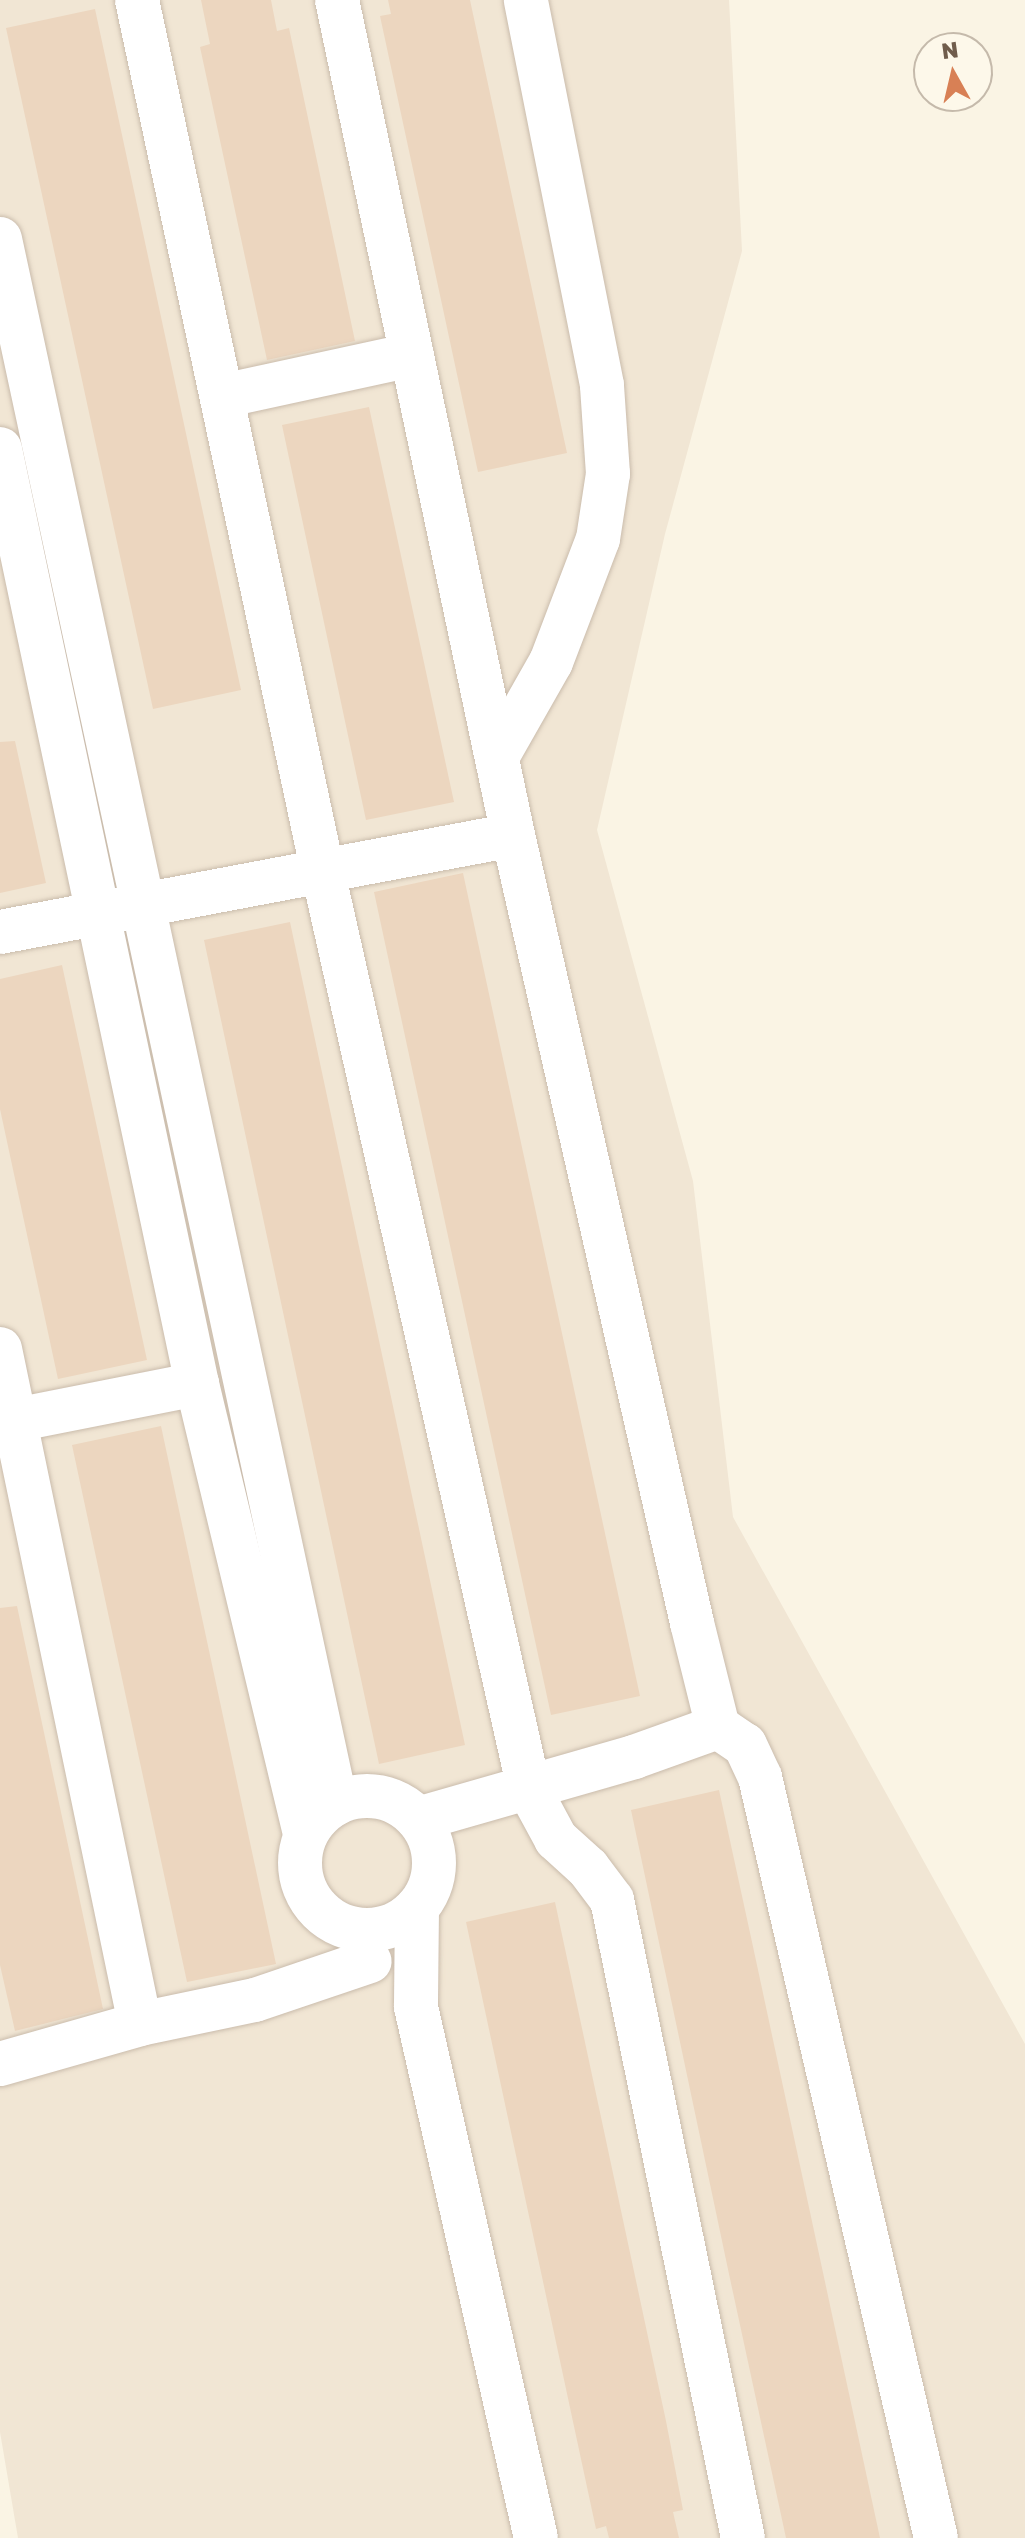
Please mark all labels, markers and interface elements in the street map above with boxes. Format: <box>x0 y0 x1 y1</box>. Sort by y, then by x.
north arrow <box>913 32 993 112</box>
text: N <box>940 35 960 64</box>

